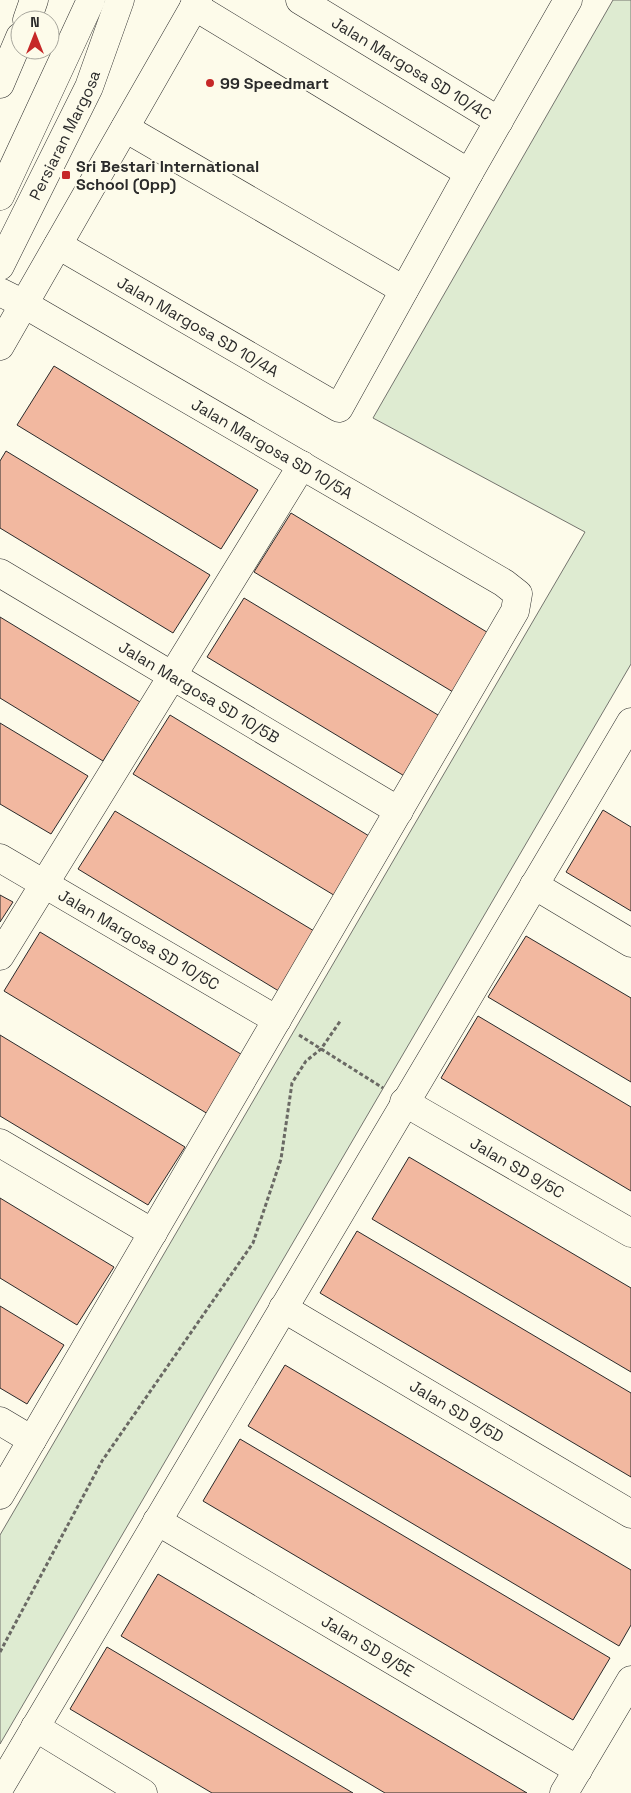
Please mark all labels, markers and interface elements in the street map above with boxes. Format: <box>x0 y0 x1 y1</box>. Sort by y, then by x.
north arrow <box>10 10 60 60</box>
street label: Jalan Margosa SD 10/4C <box>328 11 496 125</box>
text: N <box>30 13 40 31</box>
street label: Persiaran Margosa <box>24 67 105 203</box>
place label: 99 Speedmart <box>220 73 329 94</box>
marker: 99 Speedmart <box>204 77 216 89</box>
place label: Sri Bestari International School (Opp) <box>76 156 259 195</box>
marker: Sri Bestari International School (Opp) <box>60 169 72 181</box>
street label: Jalan Margosa SD 10/4A <box>113 271 283 381</box>
street label: Jalan Margosa SD 10/5A <box>188 393 357 503</box>
street label: Jalan Margosa SD 10/5B <box>115 636 283 748</box>
street label: Jalan Margosa SD 10/5C <box>55 884 223 995</box>
street label: Jalan SD 9/5C <box>467 1132 568 1203</box>
street label: Jalan SD 9/5D <box>406 1375 508 1447</box>
street label: Jalan SD 9/5E <box>318 1610 418 1681</box>

